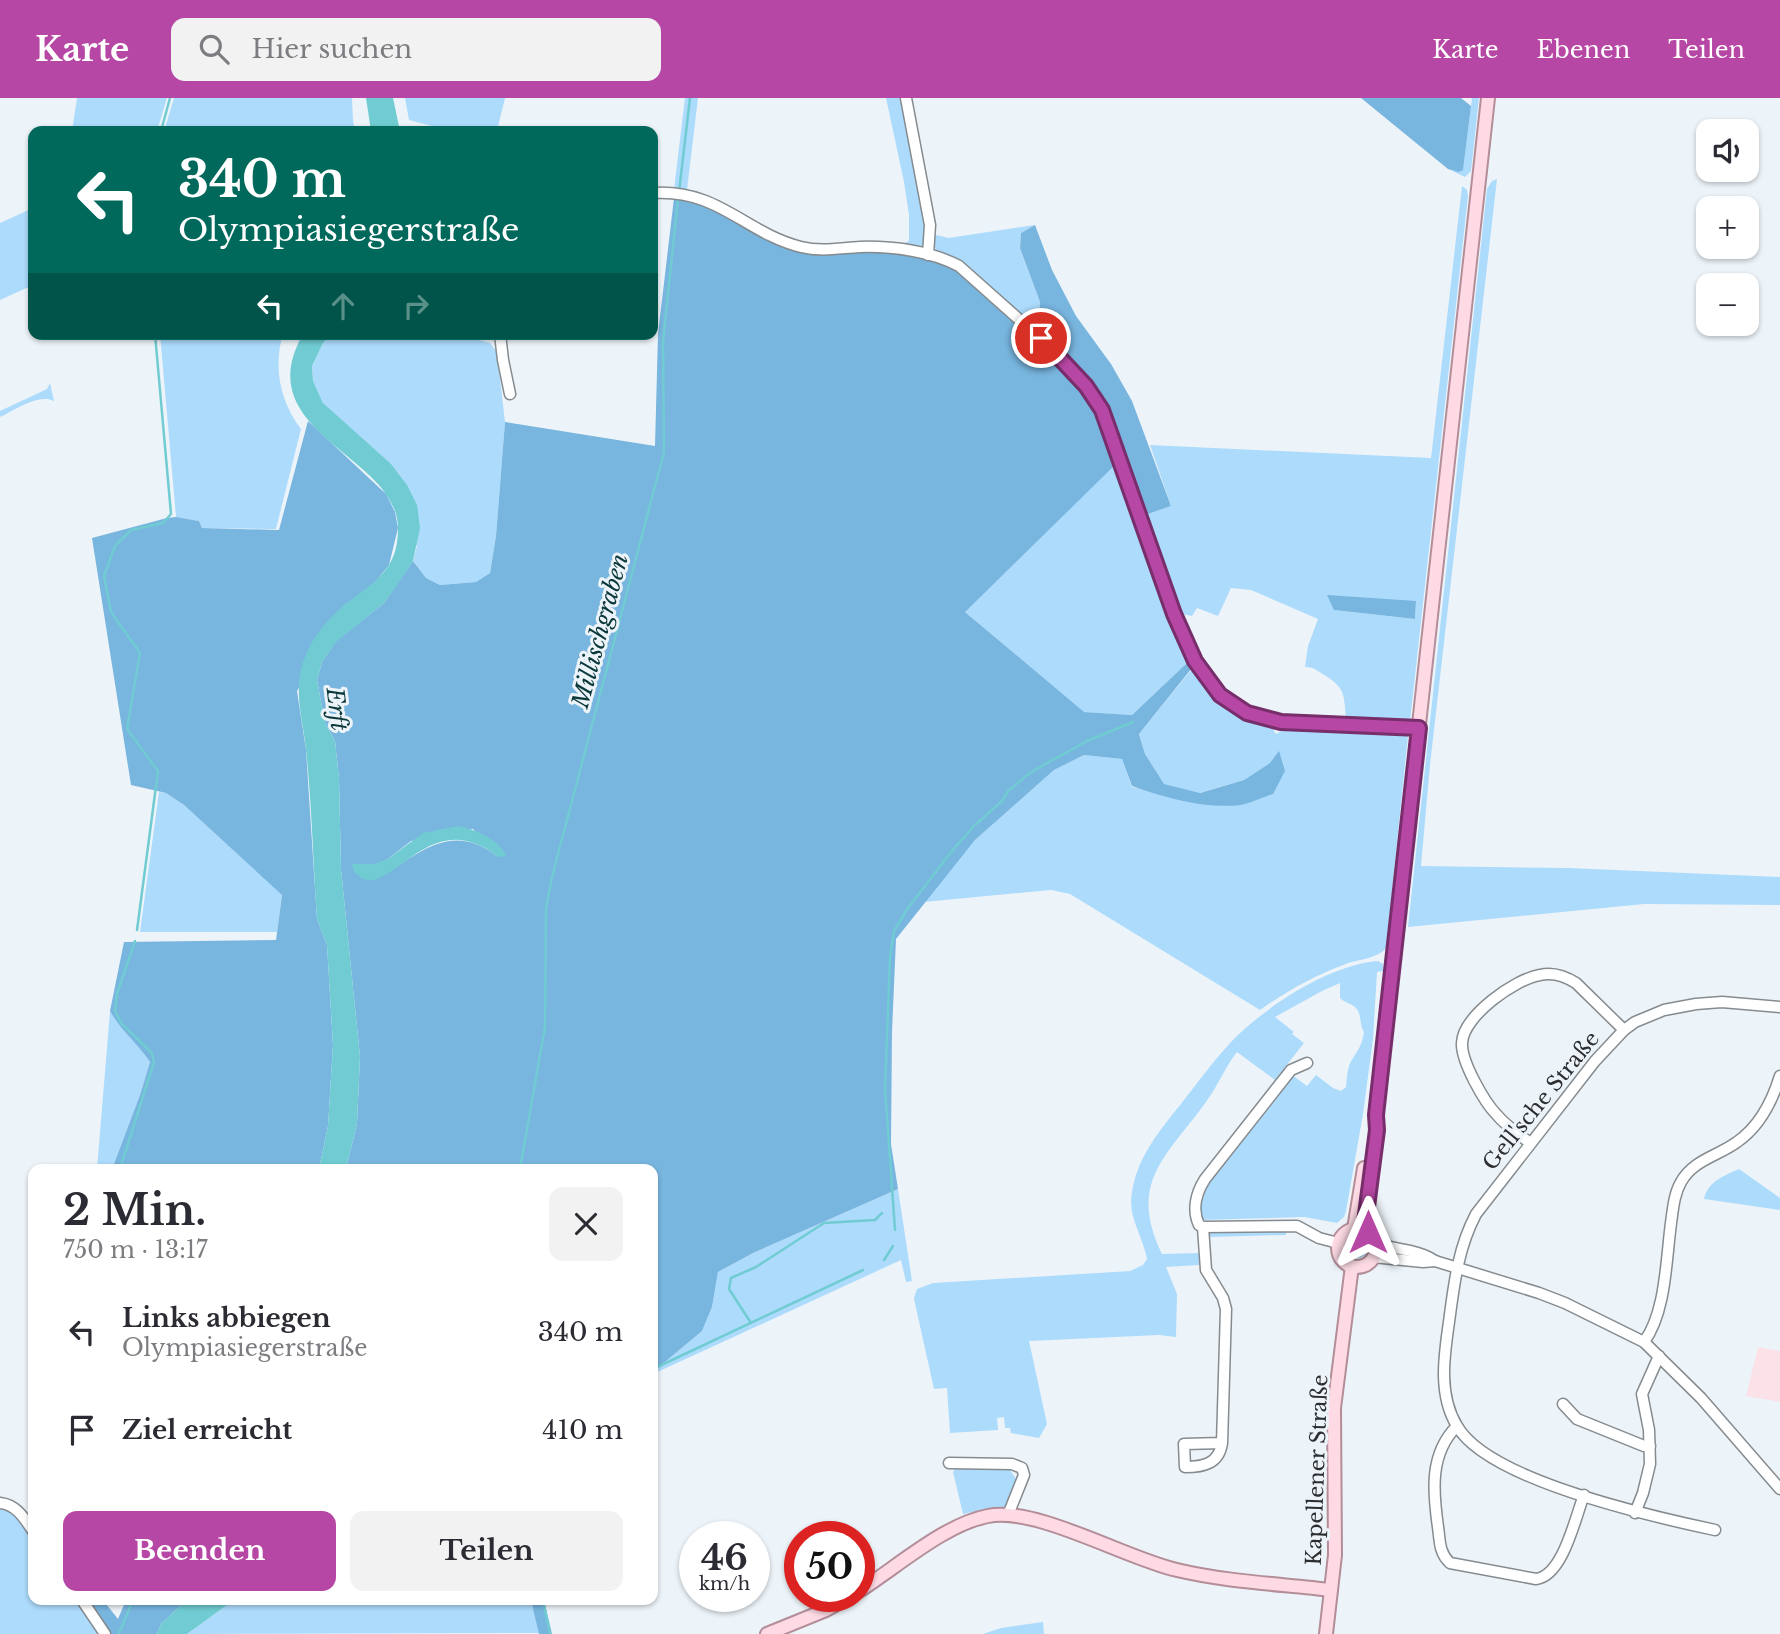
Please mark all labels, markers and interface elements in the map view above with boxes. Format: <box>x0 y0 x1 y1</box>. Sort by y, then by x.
search box <box>171 18 661 81</box>
text: Karte <box>35 29 129 70</box>
icon: search <box>195 30 233 68</box>
text: Hier suchen <box>251 33 412 65</box>
text: Karte <box>1432 35 1499 64</box>
text: Ebenen <box>1537 35 1630 64</box>
text: Teilen <box>1668 35 1745 64</box>
map controls <box>1696 119 1759 336</box>
button: sound <box>1696 119 1759 182</box>
text: 340 m <box>178 149 346 210</box>
icon: left <box>63 154 154 245</box>
button: + <box>1696 196 1759 259</box>
text: Olympiasiegerstraße <box>178 210 519 250</box>
button: − <box>1696 273 1759 336</box>
icon: left <box>251 287 289 325</box>
icon: ahead <box>324 287 362 325</box>
icon: right <box>397 287 435 325</box>
pin <box>1011 308 1071 368</box>
icon: arrive <box>1022 319 1060 357</box>
water label: Millischgraben <box>566 551 634 712</box>
water label: Erft <box>320 685 354 733</box>
street label: Gell'sche Straße <box>1477 1026 1605 1176</box>
text: 2 Min. <box>63 1184 206 1236</box>
button: close <box>549 1187 623 1261</box>
position arrow <box>1331 1195 1405 1269</box>
text: 750 m · 13:17 <box>63 1236 208 1264</box>
text: Links abbiegen <box>122 1302 331 1334</box>
icon: left <box>63 1313 101 1351</box>
text: 340 m <box>538 1316 623 1348</box>
text: Olympiasiegerstraße <box>122 1334 367 1362</box>
street label: Kapellener Straße <box>1301 1374 1333 1566</box>
icon: arrive <box>63 1411 101 1449</box>
text: Ziel erreicht <box>122 1414 292 1446</box>
text: 410 m <box>542 1414 623 1446</box>
button: Beenden <box>63 1511 336 1591</box>
button: Teilen <box>350 1511 623 1591</box>
speed limit sign: 50 <box>784 1521 875 1612</box>
text: 46 <box>701 1536 748 1579</box>
text: km/h <box>699 1573 750 1595</box>

